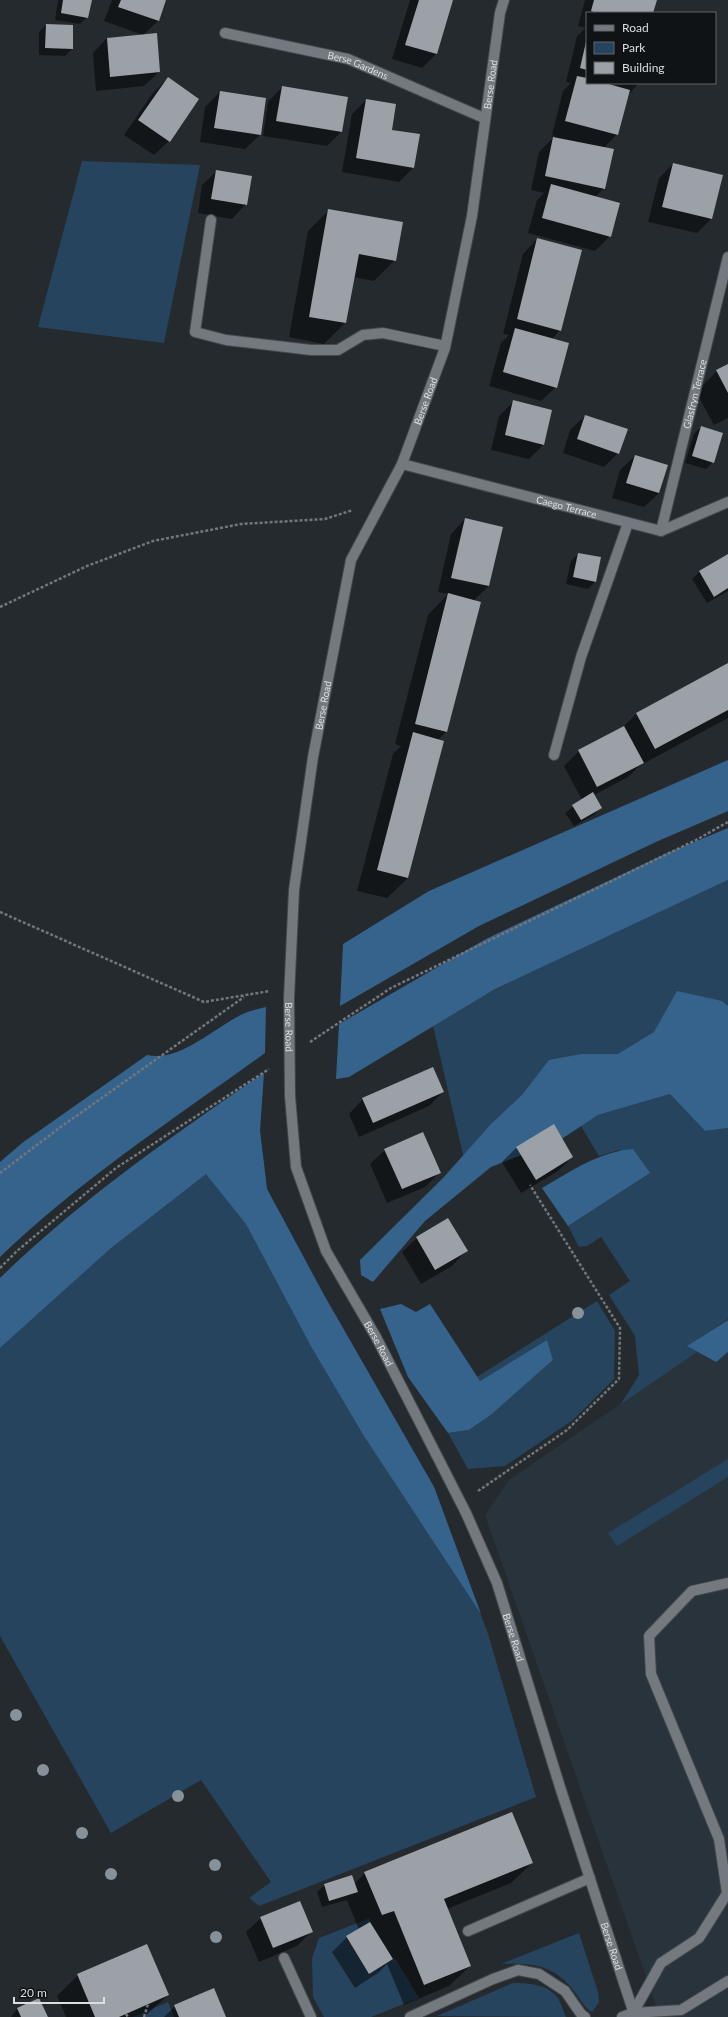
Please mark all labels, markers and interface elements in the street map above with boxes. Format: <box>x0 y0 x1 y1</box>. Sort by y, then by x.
legend <box>586 12 716 84</box>
text: Road <box>622 20 649 35</box>
text: Park <box>622 40 646 55</box>
street label: Berse Gardens <box>326 49 390 82</box>
street label: Berse Road <box>481 59 499 110</box>
text: Building <box>622 60 665 75</box>
street label: Glasfryn Terrace <box>680 358 709 430</box>
street label: Berse Road <box>411 376 440 426</box>
street label: Caego Terrace <box>535 493 598 520</box>
street label: Berse Road <box>312 680 334 731</box>
street label: Berse Road <box>283 1002 296 1052</box>
street label: Berse Road <box>362 1319 396 1368</box>
street label: Berse Road <box>501 1612 527 1663</box>
street label: Berse Road <box>598 1921 625 1972</box>
scale bar <box>14 1979 104 2005</box>
text: 20 m <box>20 1985 47 2000</box>

